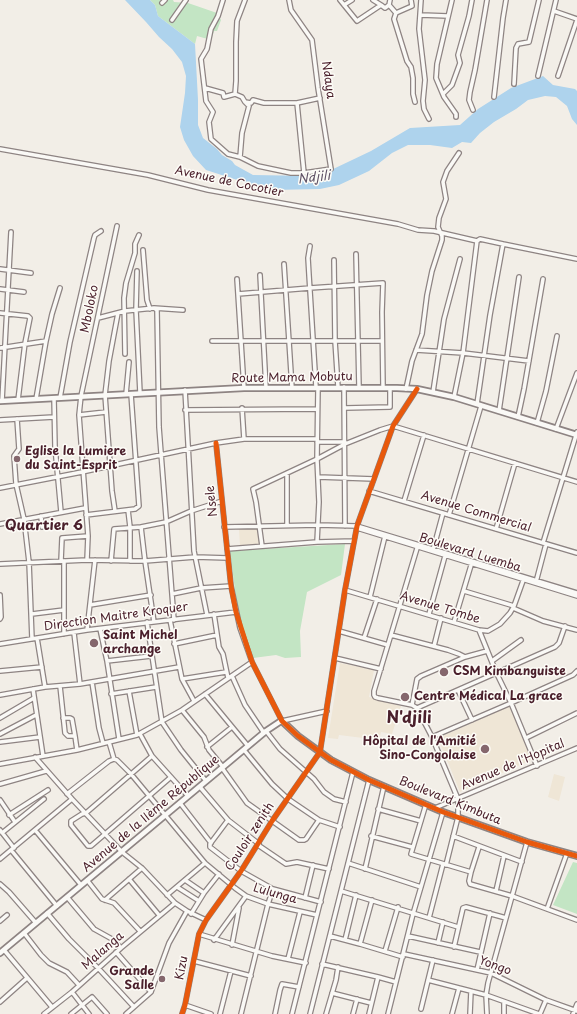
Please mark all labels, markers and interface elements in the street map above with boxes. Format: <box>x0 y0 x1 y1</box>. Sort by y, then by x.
street label: Ndaya <box>318 60 338 100</box>
street label: Avenue de Cocotier <box>173 163 285 201</box>
water label: Ndjili <box>297 168 331 188</box>
street label: Mboloko <box>78 284 102 334</box>
street label: Route Mama Mobutu <box>231 370 353 386</box>
place label: Eglise la Lumiere du Saint-Esprit <box>25 445 126 473</box>
marker: Eglise la Lumiere du Saint-Esprit <box>12 454 22 464</box>
street label: Nsele <box>203 485 221 517</box>
street label: Avenue Commercial <box>419 488 533 536</box>
district label: Quartier 6 <box>5 518 83 534</box>
street label: Boulevard Luemba <box>417 531 523 575</box>
street label: Avenue Tombe <box>398 589 482 627</box>
street label: Direction Maitre Kroquer <box>43 600 189 634</box>
place label: Saint Michel archange <box>103 629 177 657</box>
marker: Saint Michel archange <box>88 637 100 649</box>
place label: CSM Kimbanguiste <box>453 665 566 679</box>
marker: CSM Kimbanguiste <box>438 666 450 678</box>
place label: Centre Médical La grace <box>414 690 563 704</box>
marker: Centre Médical La grace <box>399 691 411 703</box>
district label: N'djili <box>386 709 432 729</box>
place label: Hôpital de l'Amitié Sino-Congolaise <box>363 735 476 763</box>
street label: Avenue de l'Hopital <box>459 737 567 793</box>
marker: Hôpital de l'Amitié Sino-Congolaise <box>479 743 491 755</box>
street label: Avenue de la IIème République <box>80 753 222 875</box>
street label: Boulevard Kimbuta <box>397 774 503 828</box>
street label: Couloir zenith <box>222 800 278 874</box>
street label: Lulunga <box>251 881 299 907</box>
street label: Malanga <box>79 929 127 973</box>
street label: Yongo <box>477 954 513 978</box>
street label: Kizu <box>173 955 191 981</box>
place label: Grande Salle <box>109 965 154 993</box>
marker: Grande Salle <box>157 974 167 984</box>

